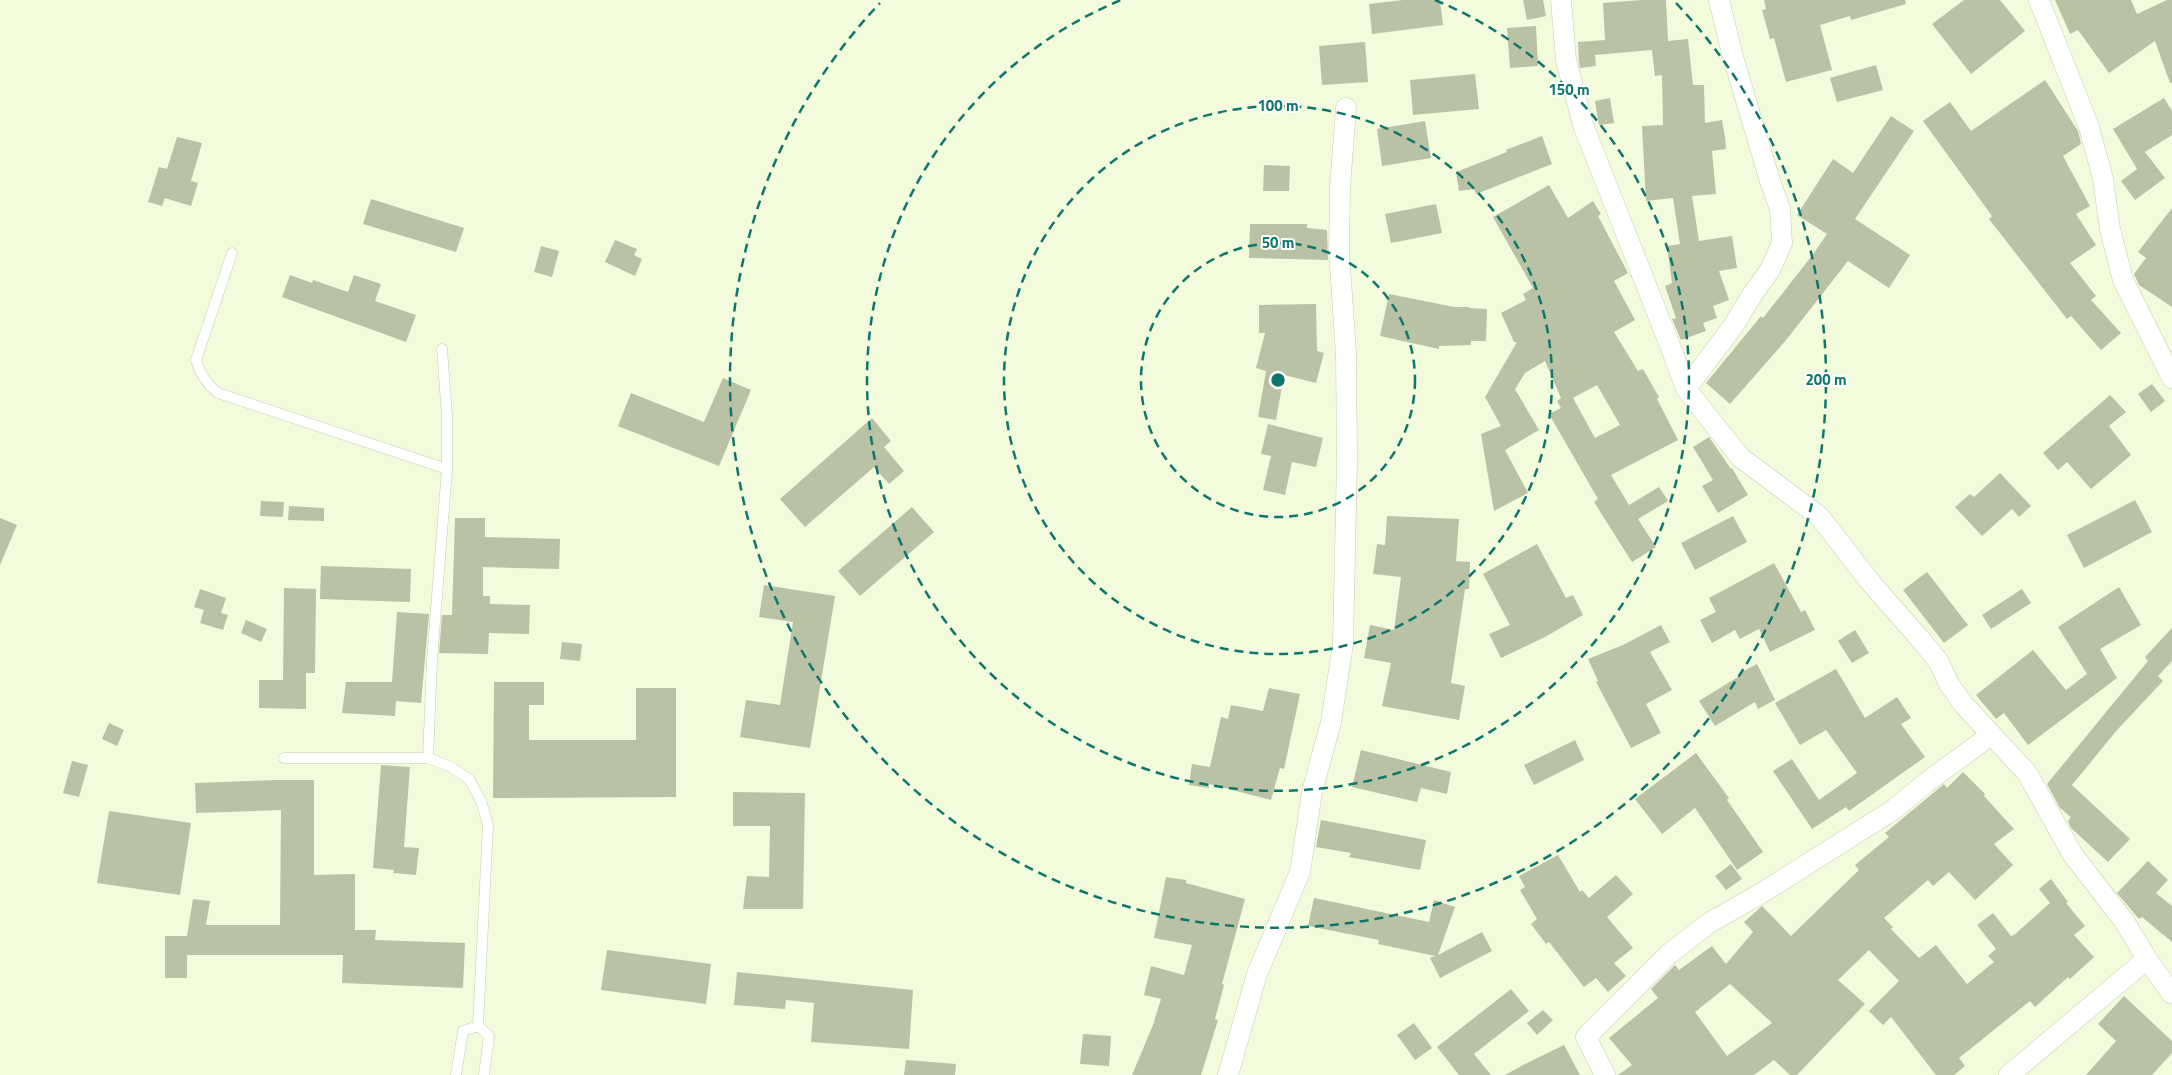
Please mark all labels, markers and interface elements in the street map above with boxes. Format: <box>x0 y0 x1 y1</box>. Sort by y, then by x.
text: 150 m <box>1548 78 1590 101</box>
text: 100 m <box>1257 94 1299 117</box>
text: 50 m <box>1262 231 1294 254</box>
text: 200 m <box>1805 368 1847 391</box>
centre of rings <box>1269 371 1287 389</box>

